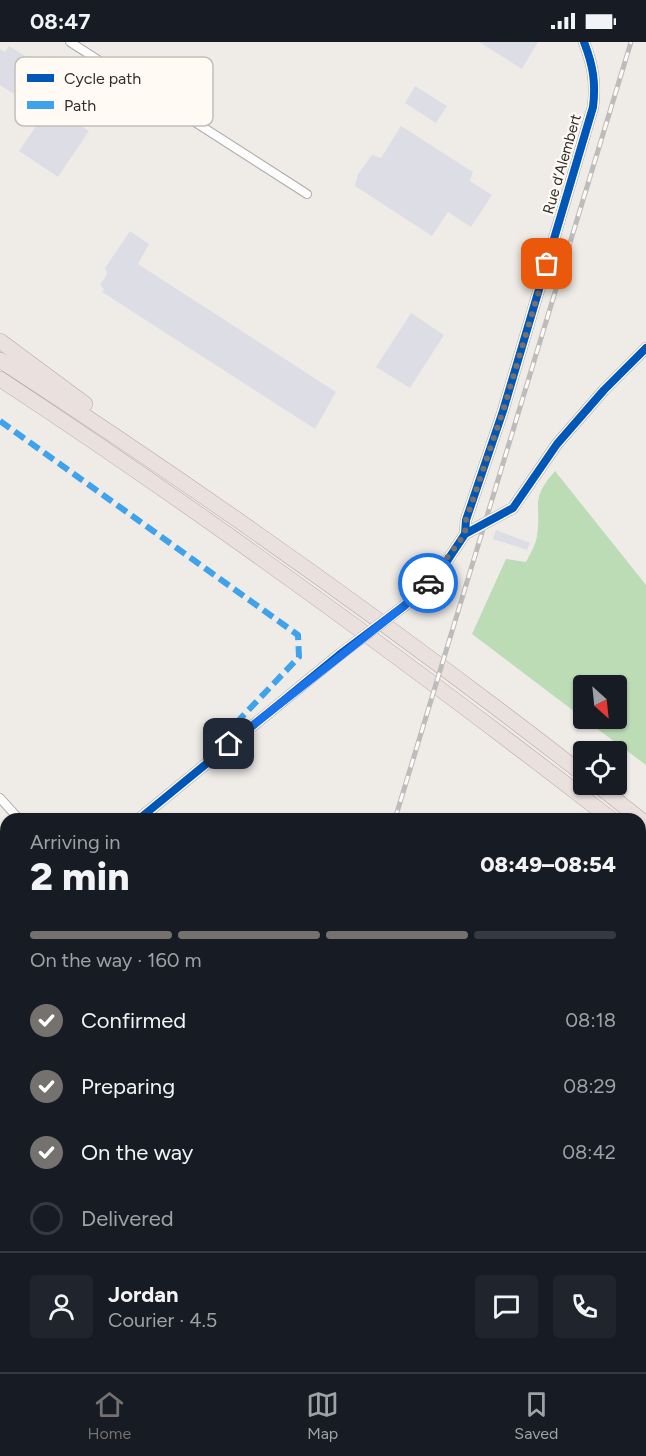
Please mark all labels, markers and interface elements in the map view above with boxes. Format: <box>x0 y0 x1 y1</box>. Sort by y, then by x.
text: 08:47 <box>30 8 91 35</box>
legend <box>15 57 213 126</box>
text: Cycle path <box>64 69 141 88</box>
text: Path <box>64 96 96 115</box>
street label: Rue d’Alembert <box>539 112 585 216</box>
pin <box>521 238 572 289</box>
icon: bag <box>530 247 563 280</box>
courier <box>398 553 458 613</box>
icon: car <box>412 567 445 600</box>
north arrow <box>573 675 627 729</box>
map controls <box>573 675 627 795</box>
pin <box>203 718 254 769</box>
icon: home <box>212 727 245 760</box>
button: locate <box>573 741 627 795</box>
text: Arriving in <box>30 830 120 854</box>
text: 08:49–08:54 <box>480 851 616 878</box>
text: 2 min <box>30 853 130 900</box>
text: On the way · 160 m <box>30 948 202 972</box>
icon: check <box>30 1004 63 1037</box>
text: Confirmed <box>81 1007 186 1034</box>
text: 08:18 <box>565 1008 616 1032</box>
icon: check <box>30 1070 63 1103</box>
text: Preparing <box>81 1073 175 1100</box>
text: 08:29 <box>563 1074 616 1098</box>
icon: check <box>30 1136 63 1169</box>
text: On the way <box>81 1139 193 1166</box>
text: 08:42 <box>562 1140 616 1164</box>
text: Delivered <box>81 1205 174 1232</box>
button: person <box>30 1275 93 1338</box>
button: chat <box>475 1275 538 1338</box>
button: phone <box>553 1275 616 1338</box>
text: Jordan <box>108 1281 179 1308</box>
text: Courier · 4.5 <box>108 1308 217 1332</box>
tab: Home <box>88 1388 131 1443</box>
tab: Map <box>306 1388 339 1443</box>
tab: Saved <box>514 1388 558 1443</box>

